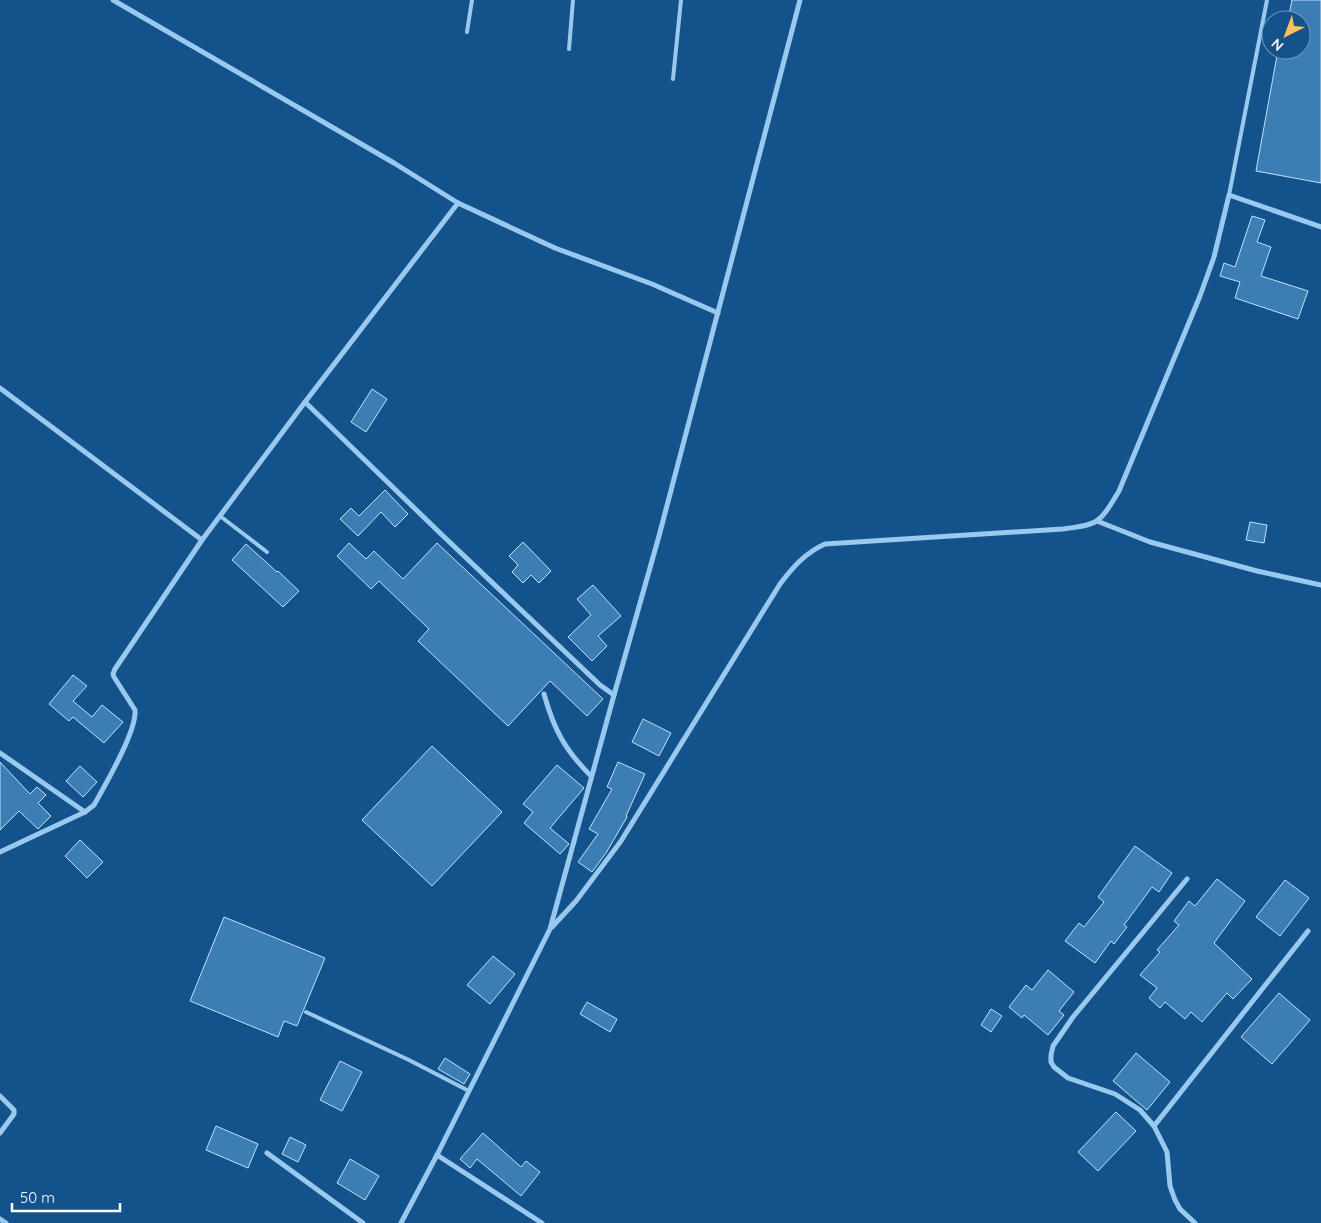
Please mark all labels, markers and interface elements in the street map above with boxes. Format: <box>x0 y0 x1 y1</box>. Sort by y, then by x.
north arrow <box>1261 10 1311 60</box>
text: N <box>1267 35 1287 55</box>
scale bar <box>12 1180 120 1212</box>
text: 50 m <box>20 1188 55 1207</box>

